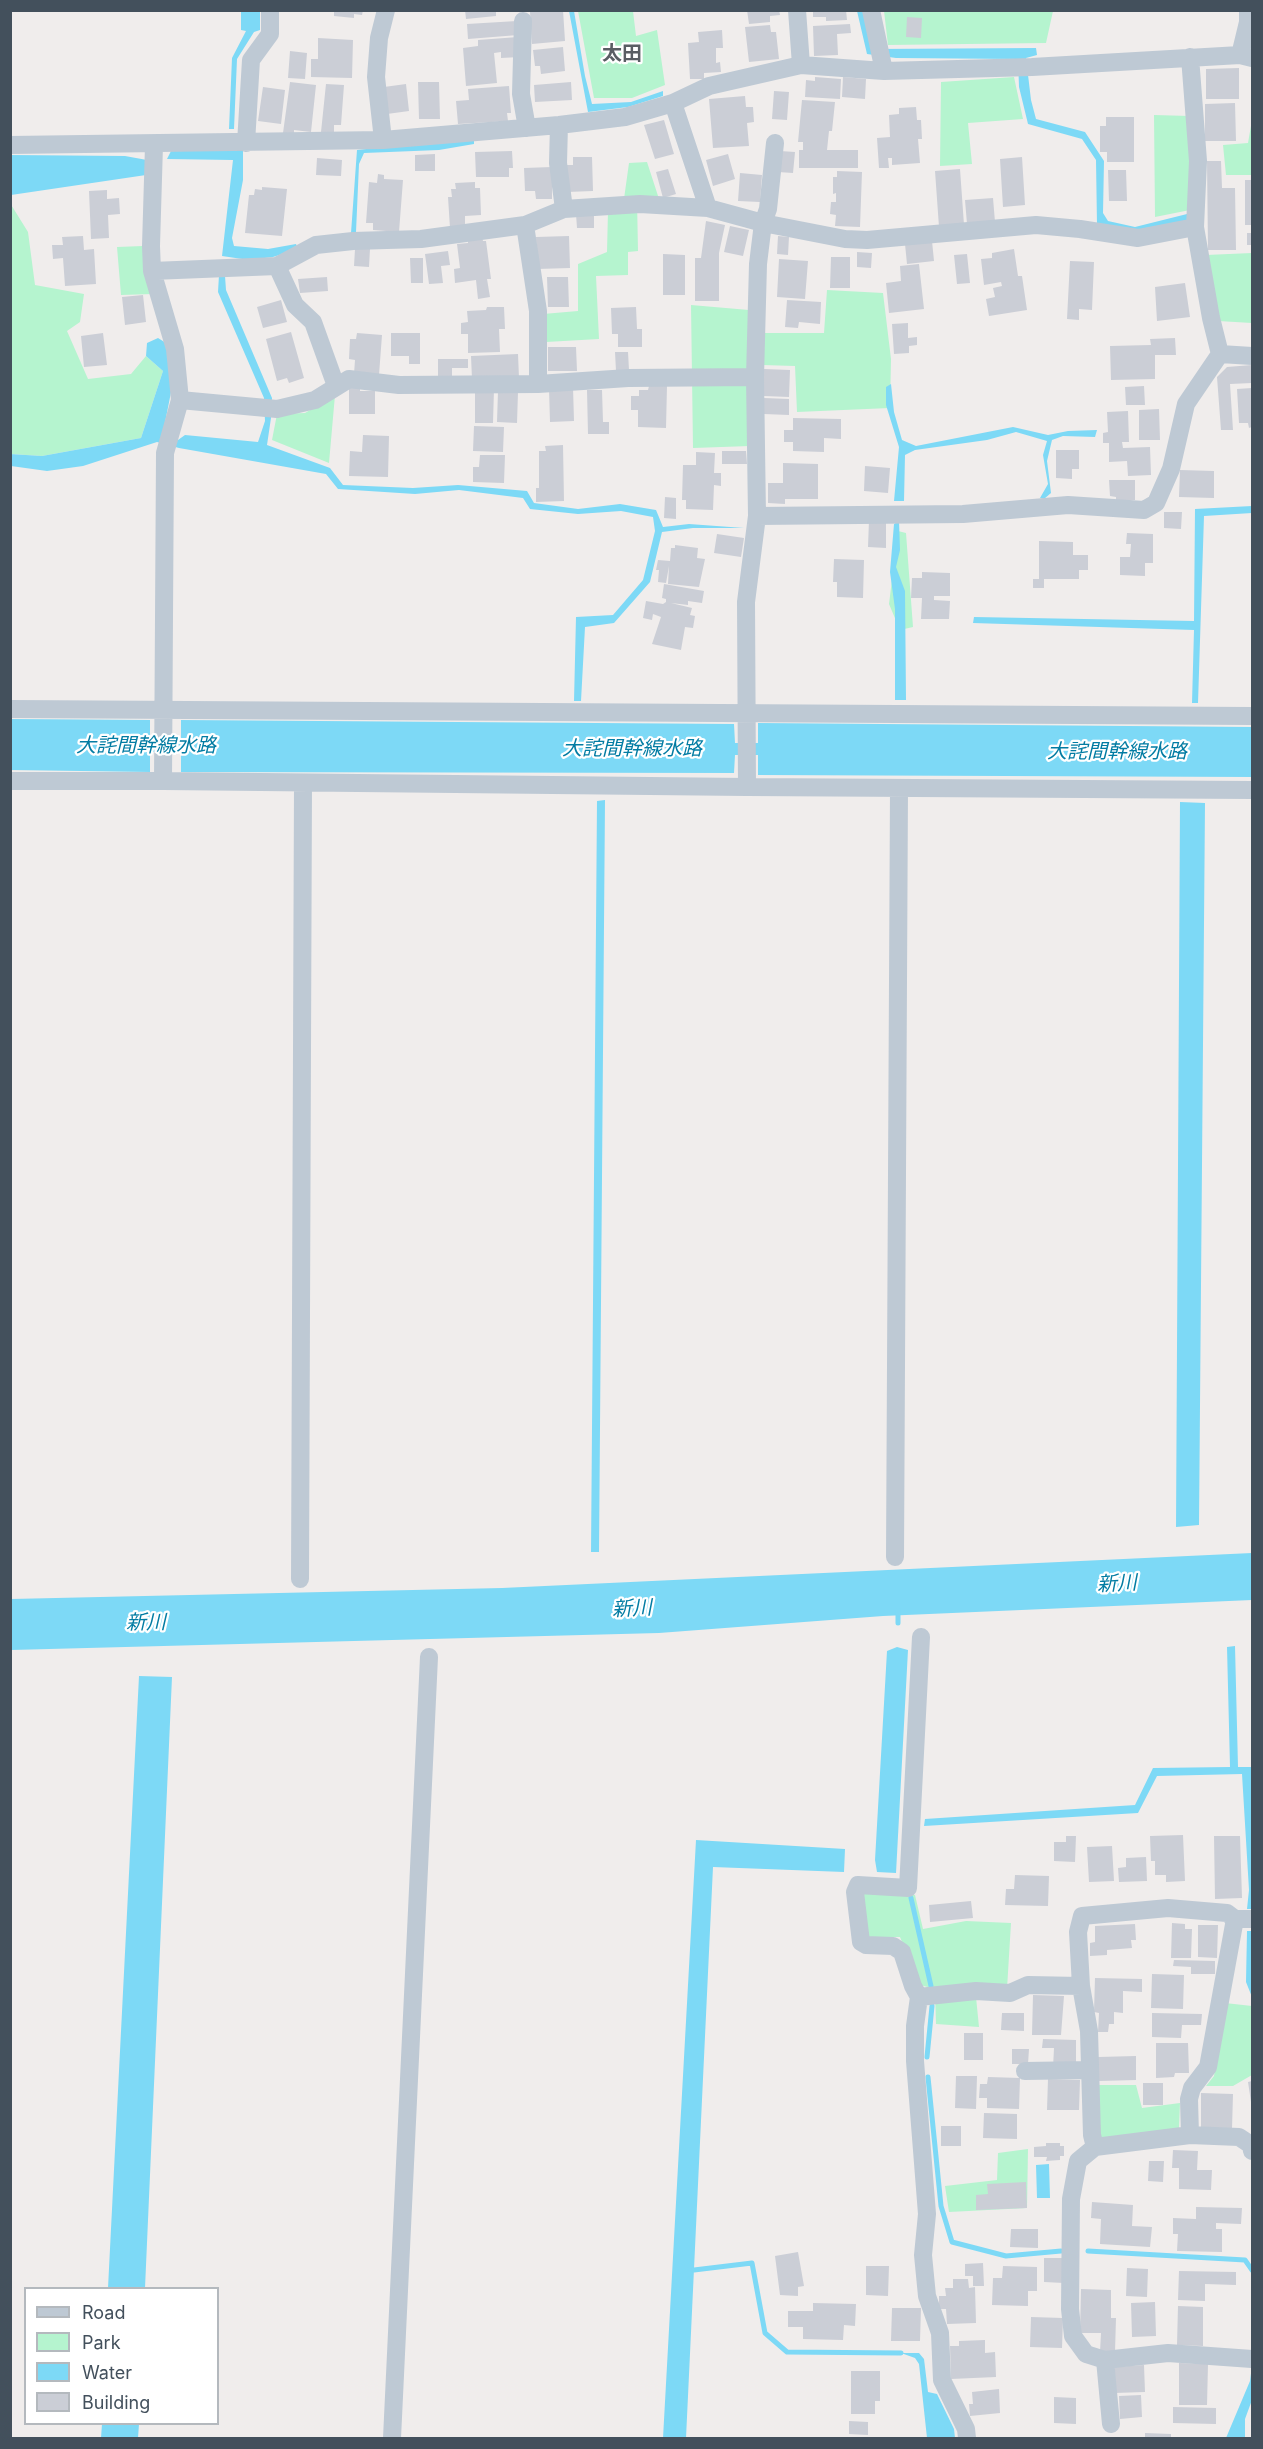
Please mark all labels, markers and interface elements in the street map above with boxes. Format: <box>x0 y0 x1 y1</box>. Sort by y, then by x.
district label: 太田 <box>602 42 642 66</box>
water label: 大詫間幹線水路 <box>76 734 216 758</box>
water label: 大詫間幹線水路 <box>562 737 702 761</box>
water label: 大詫間幹線水路 <box>1047 740 1187 764</box>
water label: 新川 <box>1096 1571 1138 1597</box>
water label: 新川 <box>611 1596 653 1622</box>
water label: 新川 <box>126 1611 166 1635</box>
legend <box>24 2287 219 2425</box>
text: Road <box>82 2302 125 2323</box>
text: Park <box>82 2332 121 2353</box>
text: Water <box>82 2362 132 2383</box>
text: Building <box>82 2392 150 2413</box>

